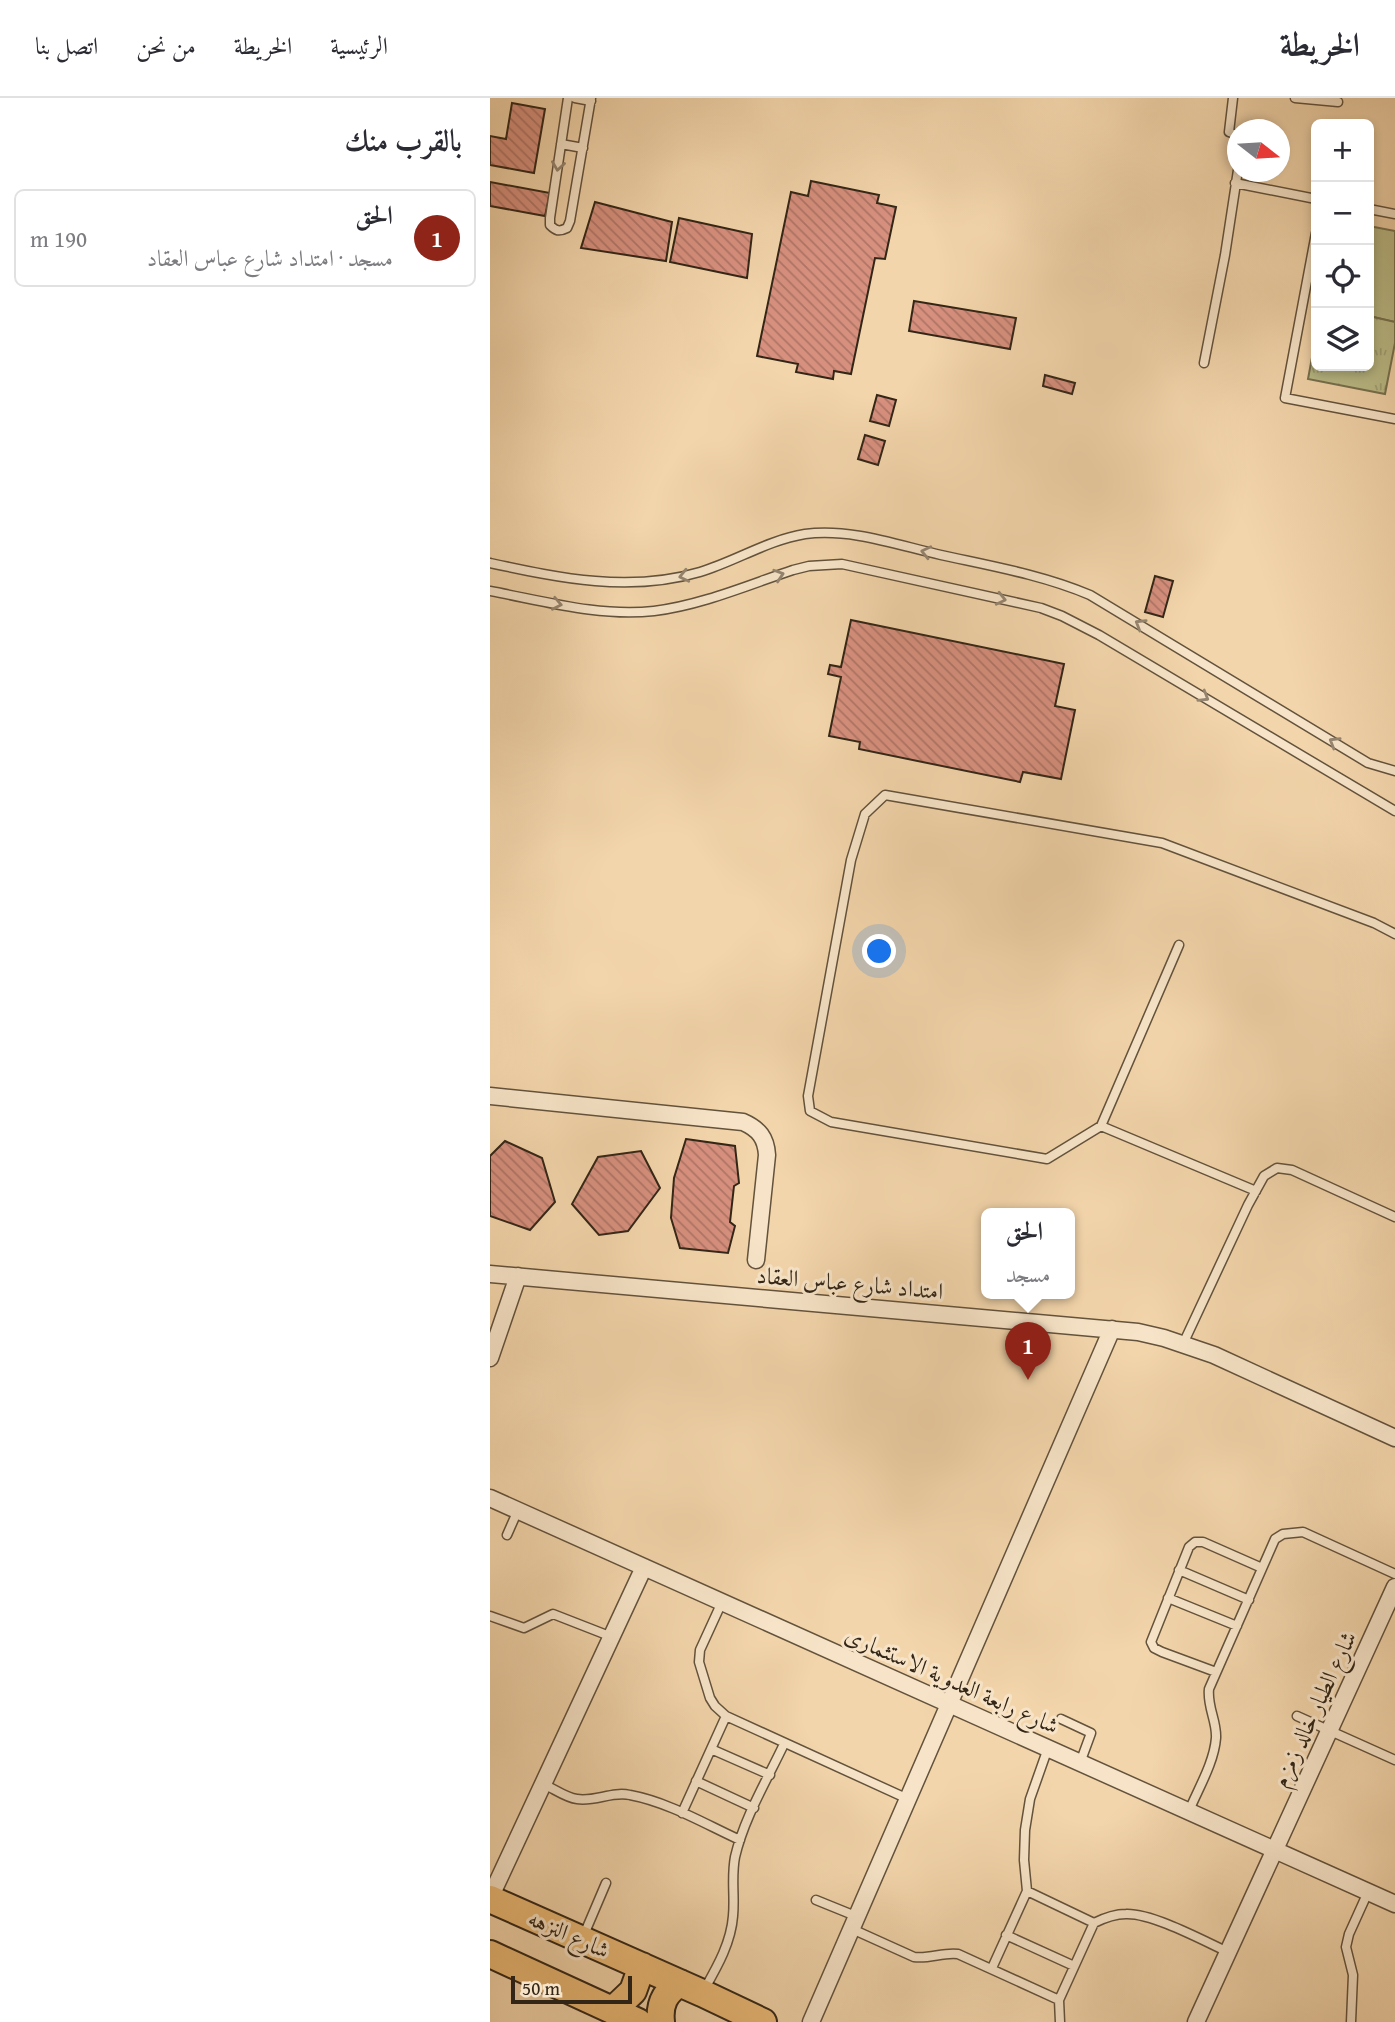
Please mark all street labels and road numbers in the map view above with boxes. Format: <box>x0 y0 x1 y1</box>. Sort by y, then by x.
street label: امتداد شارع عباس العقاد <box>755 1258 945 1311</box>
street label: شارع رابعة العدوية الاستثمارى <box>838 1618 1064 1745</box>
street label: شارع الطيار خالد زمزم <box>1263 1625 1368 1794</box>
street label: شارع النزهه <box>522 1901 615 1970</box>

